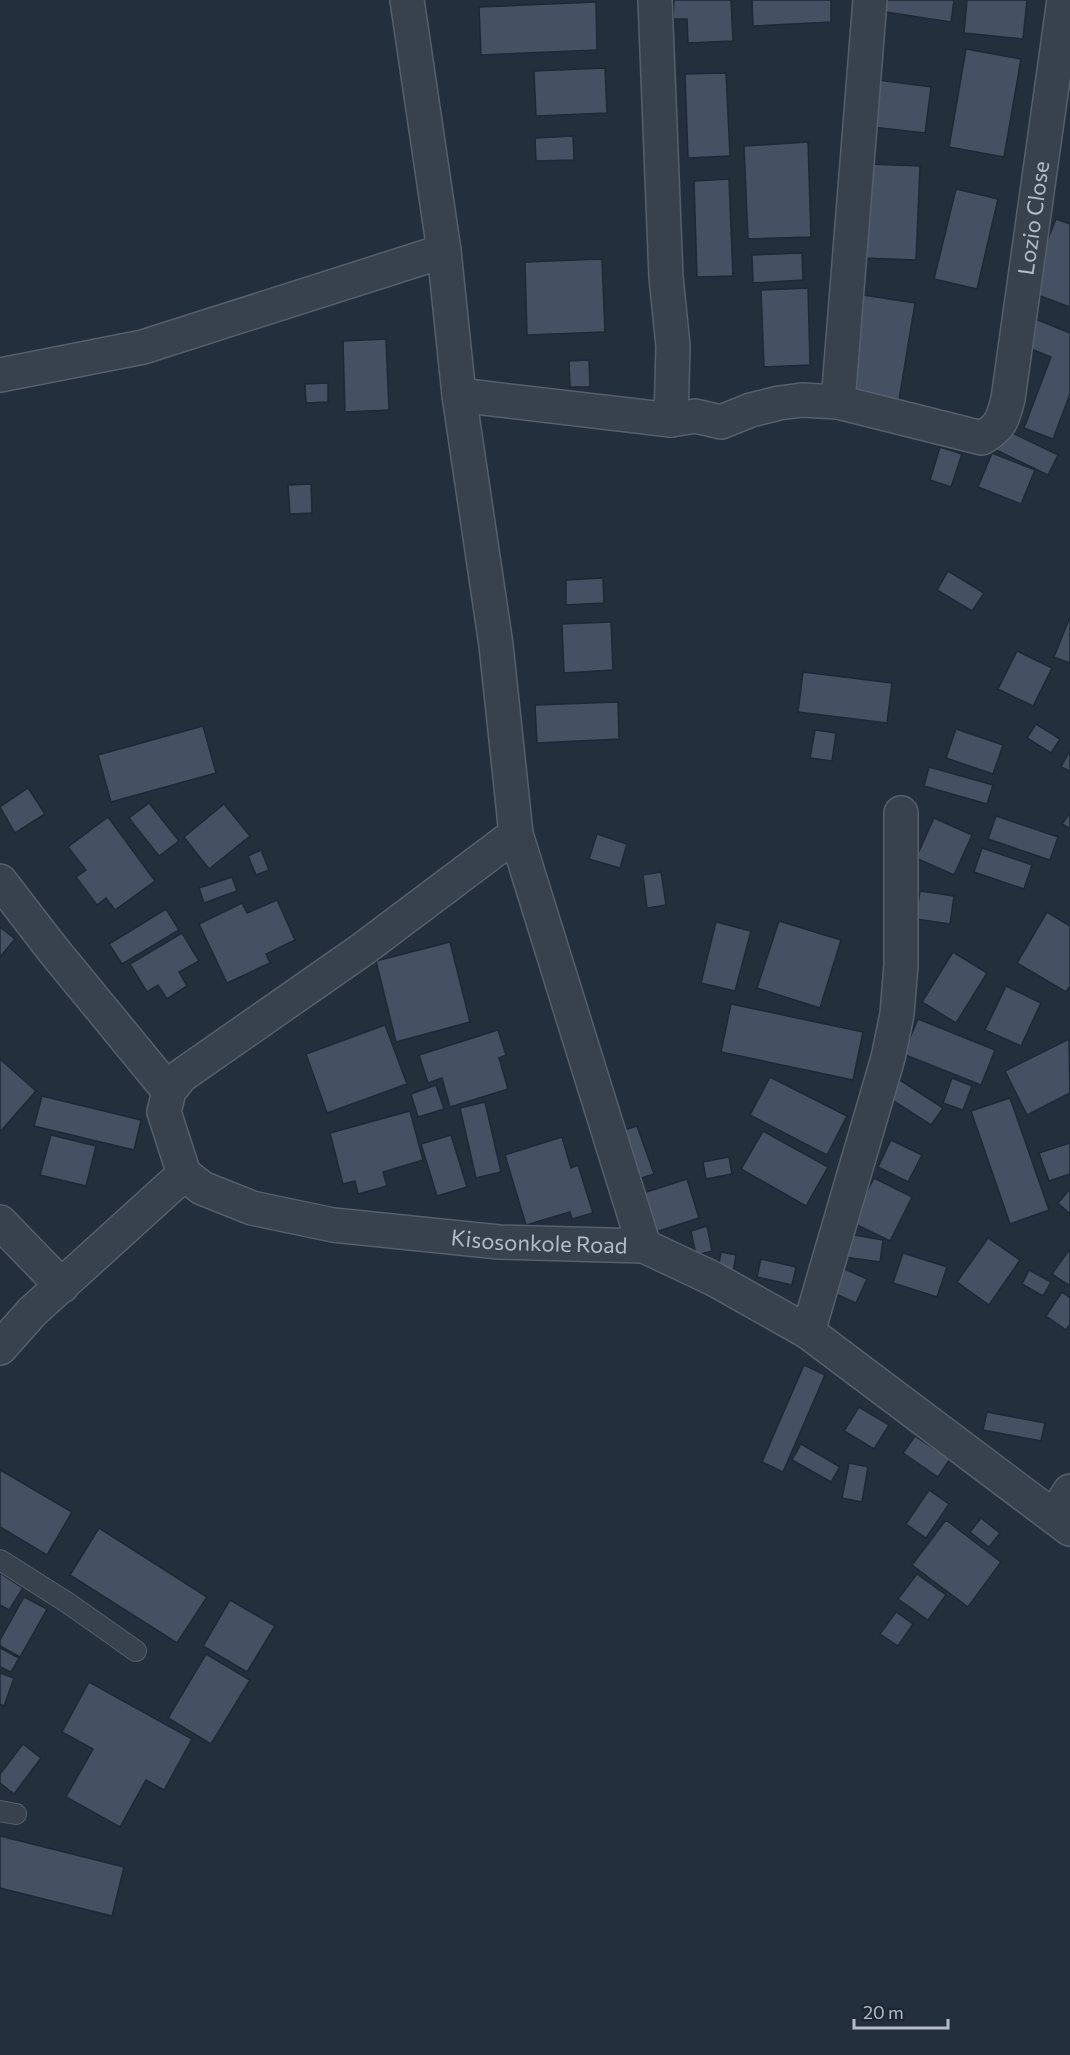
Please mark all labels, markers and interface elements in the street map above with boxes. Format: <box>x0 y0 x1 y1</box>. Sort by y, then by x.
street label: Lozio Close <box>1012 159 1054 277</box>
street label: Kisosonkole Road <box>450 1223 628 1259</box>
scale bar <box>854 1992 948 2030</box>
text: 20 m <box>863 2001 904 2023</box>

